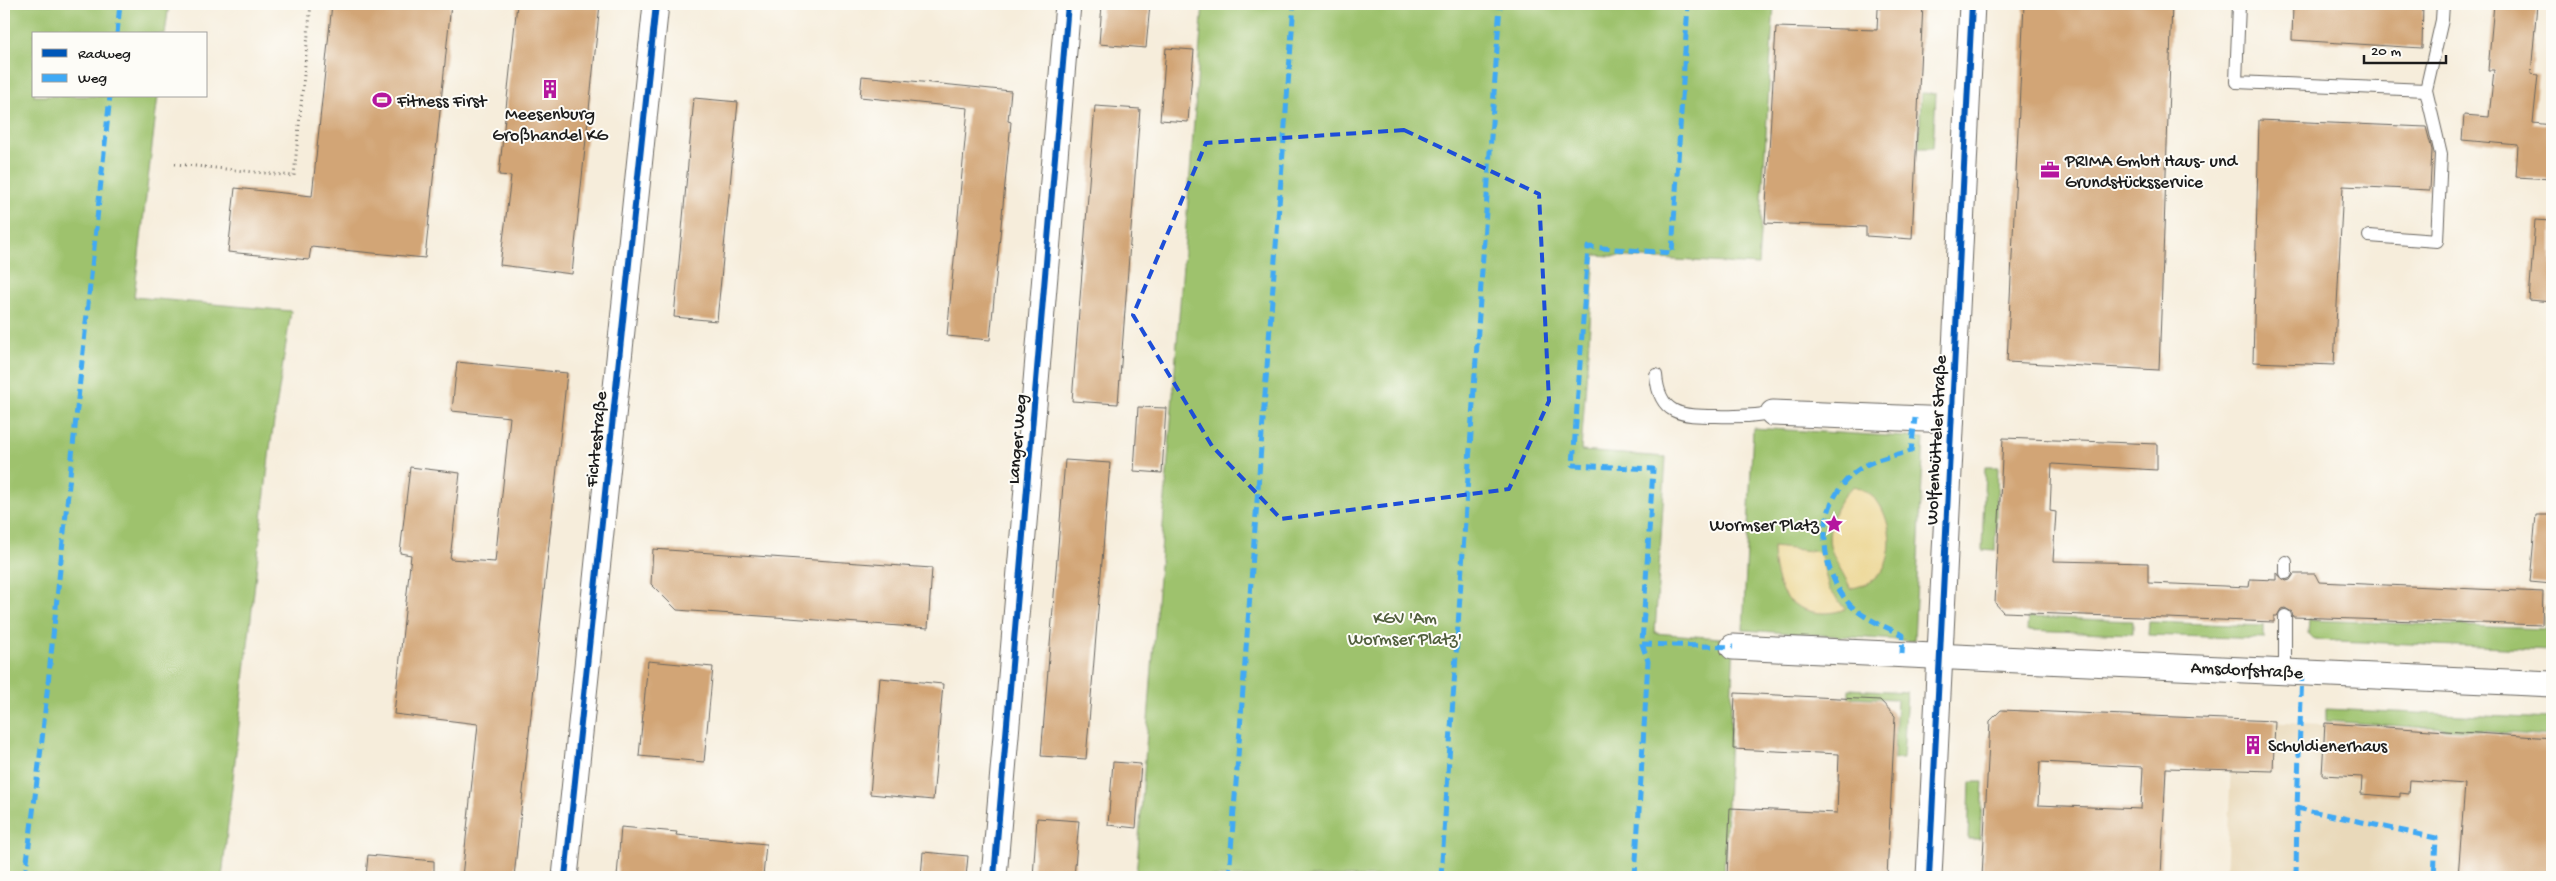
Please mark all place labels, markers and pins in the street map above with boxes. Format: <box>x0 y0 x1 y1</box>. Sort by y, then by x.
building icon: Meesenburg Großhandel KG <box>539 78 561 100</box>
sports icon: Fitness First <box>371 89 393 111</box>
place label: Fitness First <box>396 92 488 113</box>
place label: Meesenburg Großhandel KG <box>492 105 608 147</box>
place label: PRIMA GmbH Haus- und Grundstücksservice <box>2064 152 2238 194</box>
office icon: PRIMA GmbH Haus- und Grundstücksservice <box>2039 159 2061 181</box>
place icon: Wormser Platz <box>1823 513 1845 535</box>
place label: Wormser Platz <box>1709 516 1820 537</box>
building icon: Schuldienerhaus <box>2242 734 2264 756</box>
place label: Schuldienerhaus <box>2268 737 2389 758</box>

